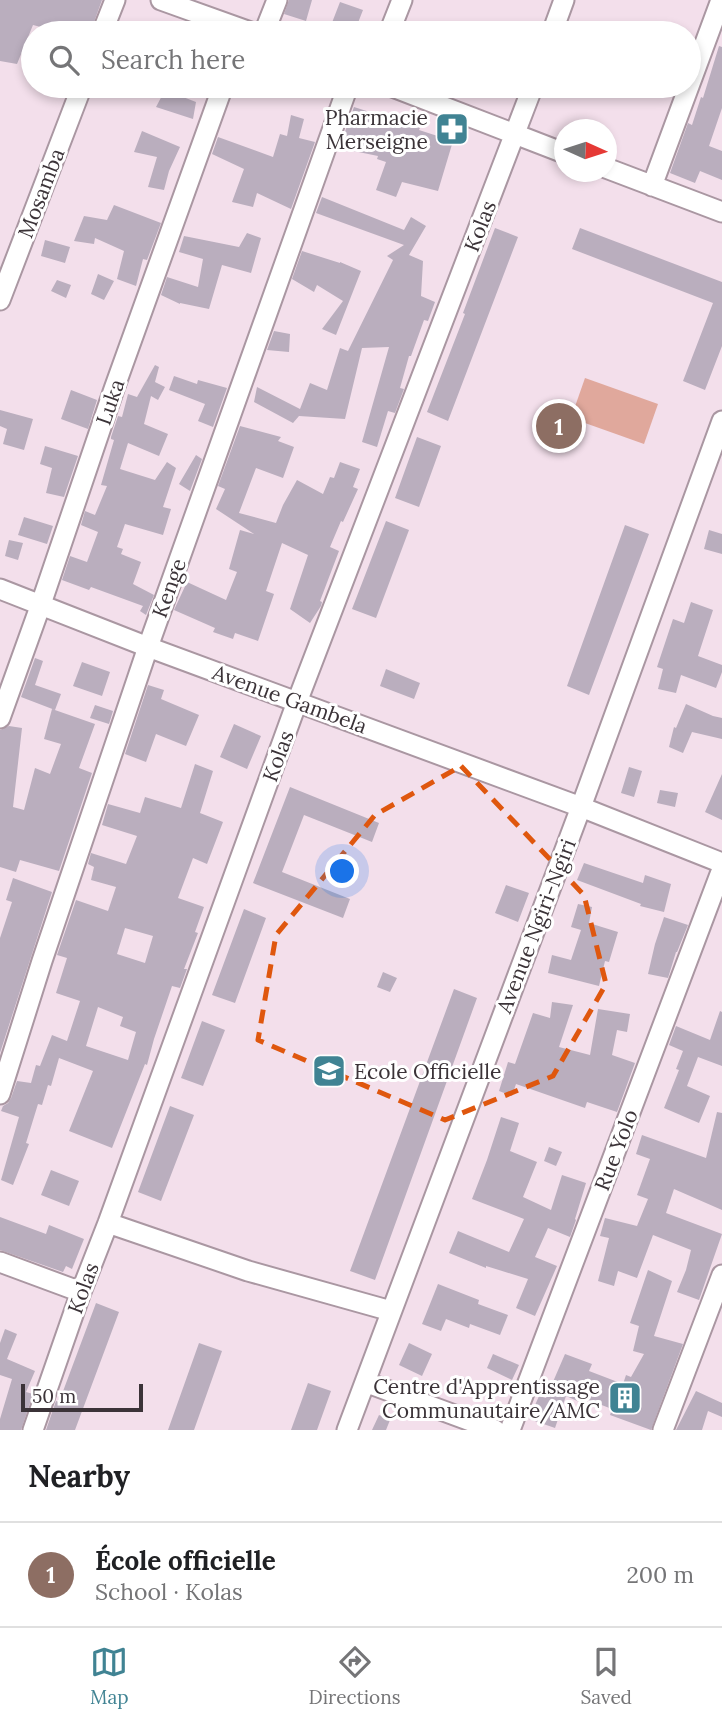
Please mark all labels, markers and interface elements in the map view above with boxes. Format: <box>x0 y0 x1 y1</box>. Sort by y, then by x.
search box <box>21 21 701 98</box>
icon: search <box>45 41 83 79</box>
text: Search here <box>101 43 245 76</box>
place label: Pharmacie Merseigne <box>325 104 428 155</box>
pharmacy icon: Pharmacie Merseigne <box>433 110 471 148</box>
north arrow <box>554 119 617 182</box>
street label: Mosamba <box>12 144 70 242</box>
street label: Kolas <box>458 197 502 255</box>
street label: Luka <box>90 375 130 429</box>
pin: 1 <box>536 400 582 452</box>
street label: Kenge <box>146 555 192 621</box>
street label: Avenue Gambela <box>208 658 371 740</box>
street label: Kolas <box>256 727 300 785</box>
street label: Avenue Ngiri-Ngiri <box>490 835 582 1018</box>
your location <box>325 854 359 888</box>
school or university icon: Ecole Officielle <box>310 1052 348 1090</box>
place label: Ecole Officielle <box>354 1058 501 1085</box>
street label: Rue Yolo <box>588 1106 644 1194</box>
street label: Kolas <box>61 1259 105 1317</box>
place label: Centre d'Apprentissage Communautaire/AMC <box>373 1373 600 1424</box>
building icon: Centre d'Apprentissage Communautaire/AMC <box>606 1379 644 1417</box>
scale bar <box>21 1381 144 1413</box>
text: 50 m <box>32 1384 76 1408</box>
text: Nearby <box>28 1457 130 1495</box>
text: École officielle <box>95 1544 276 1577</box>
text: 1 <box>46 1560 56 1589</box>
text: 200 m <box>626 1560 694 1589</box>
text: School · Kolas <box>95 1577 243 1606</box>
tab: Map <box>90 1643 129 1709</box>
tab: Directions <box>309 1643 401 1709</box>
tab: Saved <box>581 1643 632 1709</box>

